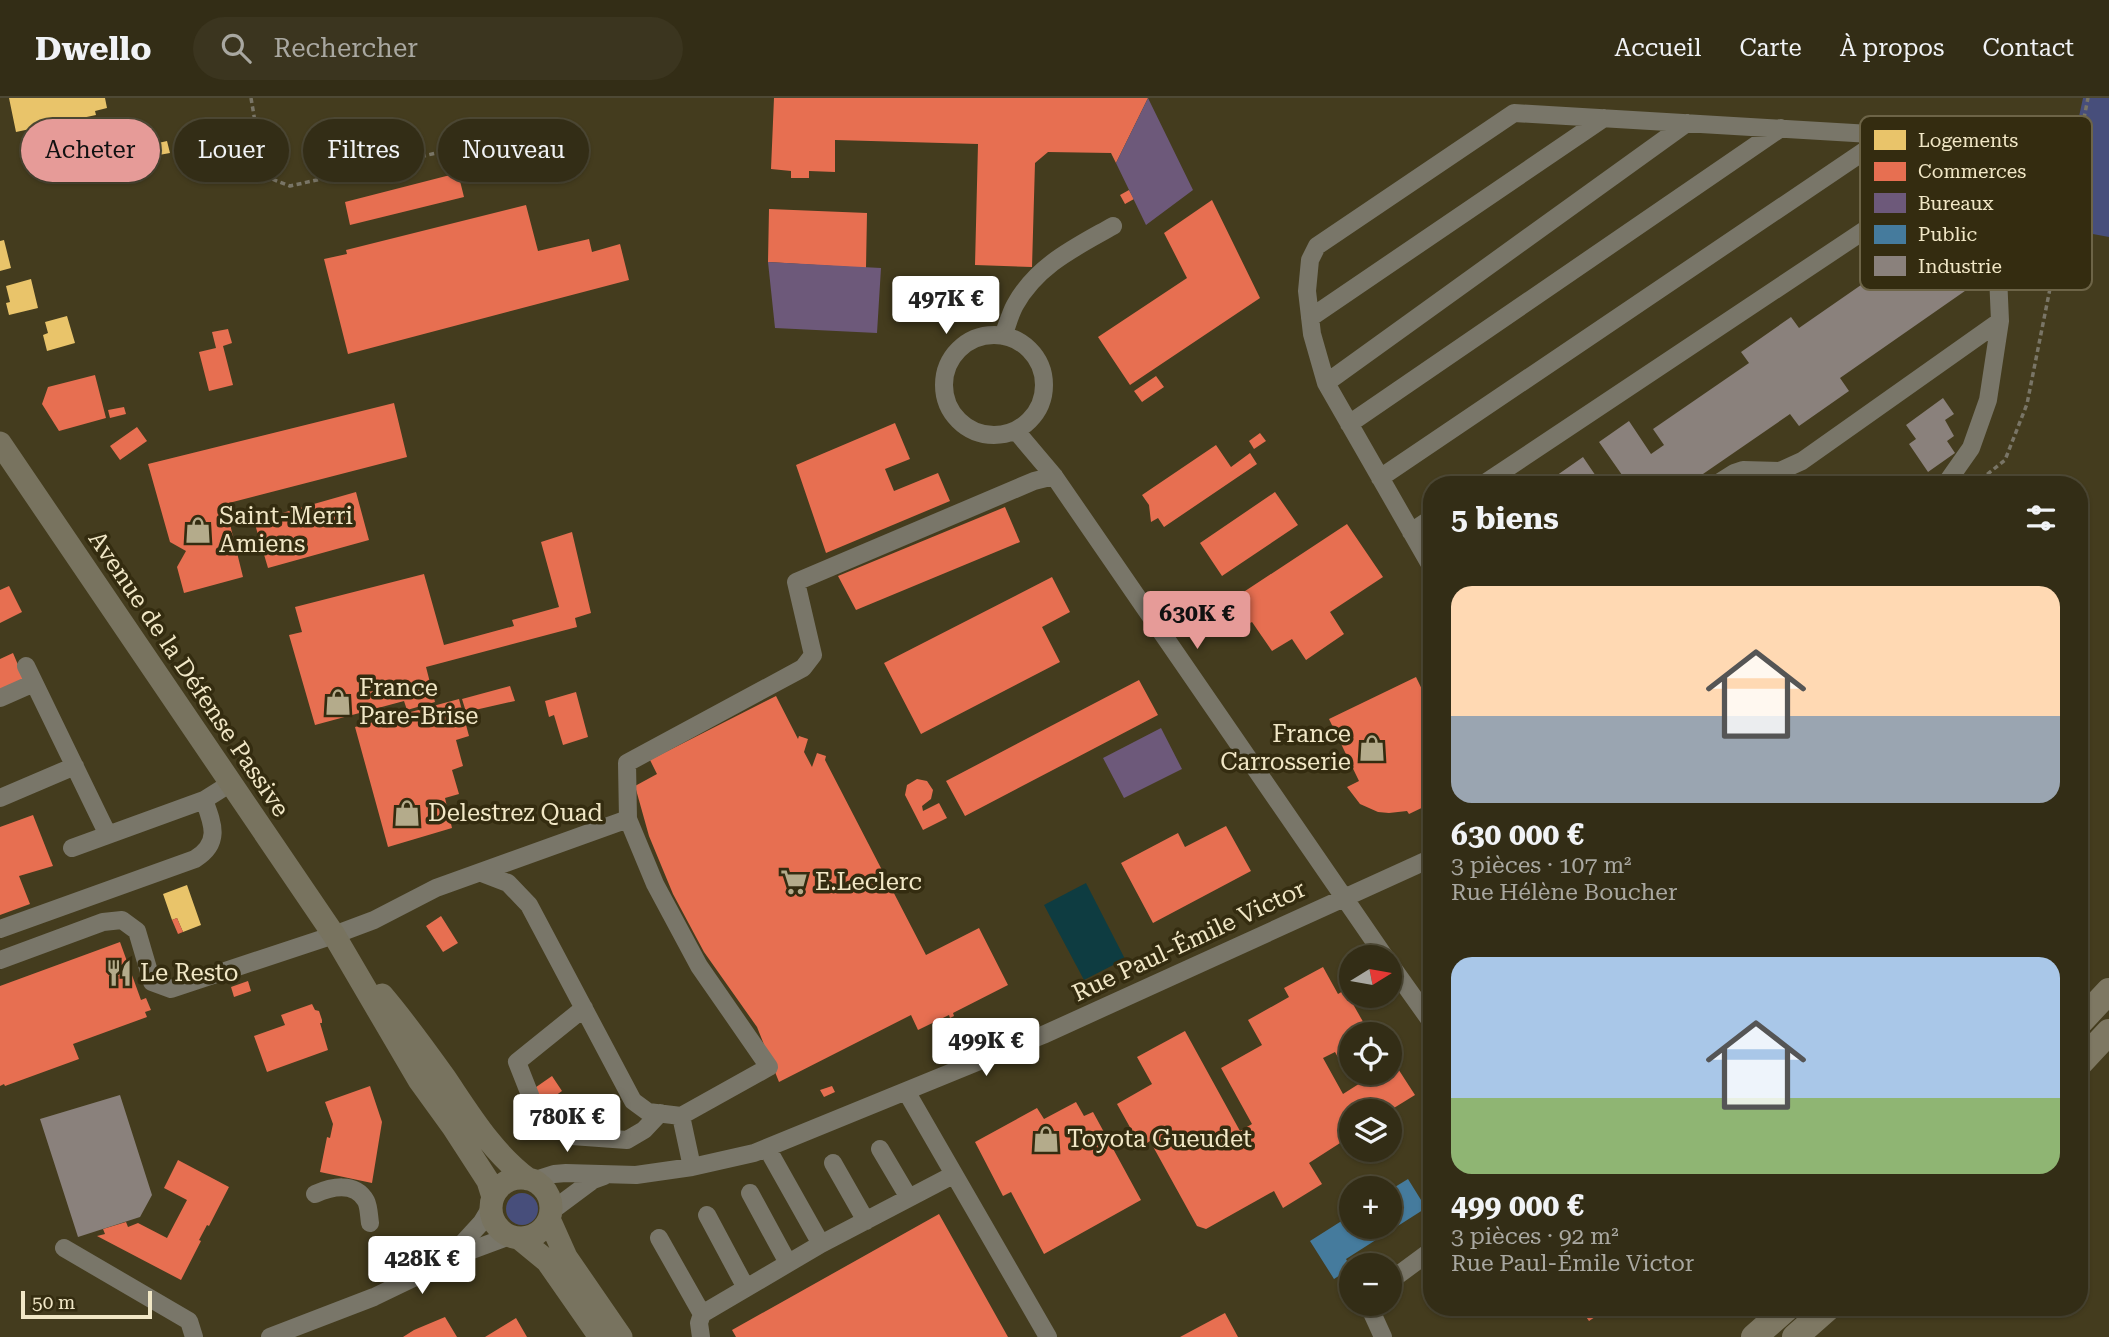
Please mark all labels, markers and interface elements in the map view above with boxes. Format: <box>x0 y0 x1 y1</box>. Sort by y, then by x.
search box <box>193 17 683 80</box>
text: Dwello <box>35 29 151 68</box>
icon: search <box>217 29 255 67</box>
text: Rechercher <box>273 33 418 63</box>
text: Accueil <box>1615 34 1701 62</box>
text: Carte <box>1739 34 1802 62</box>
text: À propos <box>1840 34 1944 62</box>
text: Contact <box>1982 34 2074 62</box>
legend <box>1860 116 2092 290</box>
chip: Acheter <box>21 119 160 182</box>
chip: Louer <box>174 119 289 182</box>
chip: Filtres <box>303 119 424 182</box>
chip: Nouveau <box>438 119 589 182</box>
text: Logements <box>1918 129 2018 152</box>
text: Commerces <box>1918 160 2026 183</box>
text: Bureaux <box>1918 192 1994 215</box>
text: Public <box>1918 223 1977 246</box>
text: Industrie <box>1918 255 2002 278</box>
pin: 497K € <box>889 276 1003 336</box>
text: 497K € <box>908 285 984 312</box>
icon: filters <box>2022 499 2060 537</box>
text: 5 biens <box>1451 501 1559 536</box>
place label: Saint-Merri Amiens <box>219 502 353 558</box>
shop icon: Saint-Merri Amiens <box>183 515 213 545</box>
street label: Avenue de la Défense Passive <box>83 526 295 822</box>
pin: 630K € <box>1140 592 1254 651</box>
text: 630K € <box>1159 600 1235 627</box>
icon: home <box>1693 631 1819 757</box>
place label: France Pare-Brise <box>359 674 478 730</box>
shop icon: France Pare-Brise <box>323 687 353 717</box>
place label: France Carrosserie <box>1220 720 1351 776</box>
shop icon: France Carrosserie <box>1357 733 1387 763</box>
shop icon: Delestrez Quad <box>392 798 422 828</box>
place label: Delestrez Quad <box>428 799 603 827</box>
text: 630 000 € <box>1451 817 1584 852</box>
text: 3 pièces · 107 m² <box>1451 852 1632 879</box>
supermarket icon: E.Leclerc <box>779 867 809 897</box>
place label: E.Leclerc <box>815 868 922 896</box>
street label: Rue Paul-Émile Victor <box>1068 874 1310 1007</box>
text: Rue Hélène Boucher <box>1451 879 1677 906</box>
north arrow <box>1339 945 1402 1008</box>
map controls <box>1339 945 1402 1316</box>
restaurant icon: Le Resto <box>104 958 134 988</box>
place label: Le Resto <box>140 959 239 987</box>
icon: home <box>1693 1002 1819 1128</box>
pin: 499K € <box>929 1018 1043 1078</box>
button: locate <box>1339 1022 1402 1085</box>
text: 499K € <box>948 1027 1024 1054</box>
pin: 780K € <box>510 1094 624 1154</box>
button: layers <box>1339 1099 1402 1162</box>
text: 780K € <box>529 1103 605 1130</box>
shop icon: Toyota Gueudet <box>1031 1124 1061 1154</box>
place label: Toyota Gueudet <box>1067 1125 1252 1153</box>
button: + <box>1339 1176 1402 1239</box>
text: 499 000 € <box>1451 1188 1584 1223</box>
text: 3 pièces · 92 m² <box>1451 1223 1619 1250</box>
pin: 428K € <box>365 1236 479 1296</box>
text: 428K € <box>384 1245 460 1272</box>
text: Rue Paul-Émile Victor <box>1451 1250 1694 1277</box>
button: − <box>1339 1253 1402 1316</box>
scale bar <box>21 1288 152 1320</box>
text: 50 m <box>32 1291 75 1314</box>

